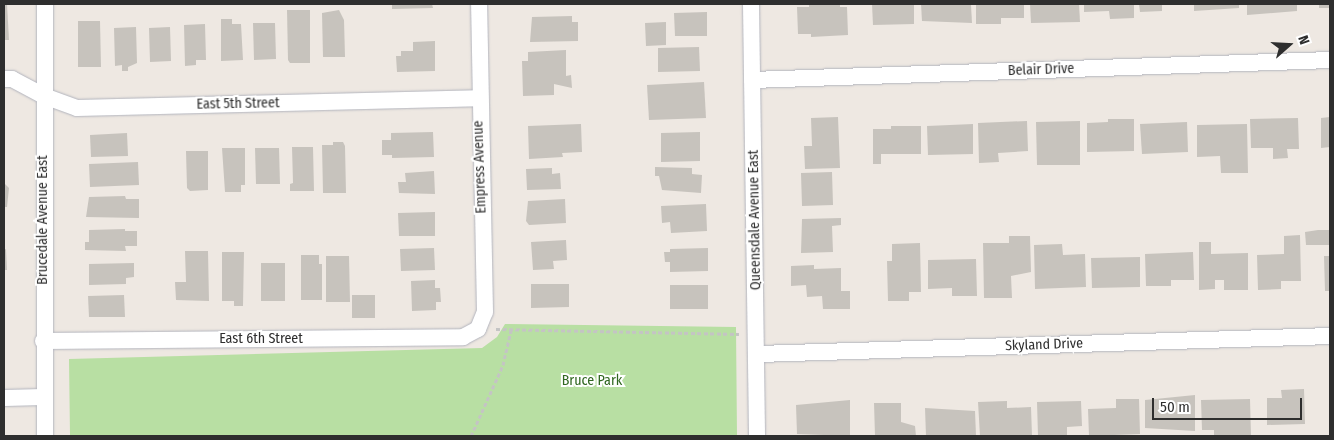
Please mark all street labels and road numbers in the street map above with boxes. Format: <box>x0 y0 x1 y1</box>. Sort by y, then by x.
street label: Belair Drive <box>1008 60 1074 80</box>
street label: East 5th Street <box>196 95 280 113</box>
street label: Empress Avenue <box>470 120 490 214</box>
street label: Queensdale Avenue East <box>745 150 765 290</box>
street label: Brucedale Avenue East <box>35 155 51 285</box>
street label: East 6th Street <box>219 331 303 347</box>
street label: Skyland Drive <box>1005 335 1083 355</box>

